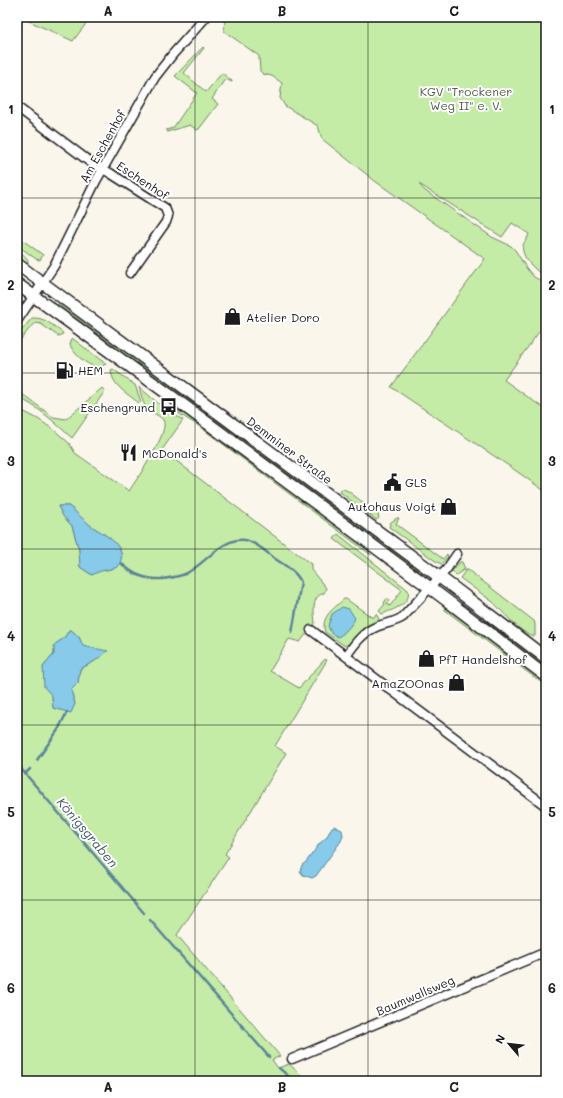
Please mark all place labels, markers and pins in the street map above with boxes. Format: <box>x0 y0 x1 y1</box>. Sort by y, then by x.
shop icon: Atelier Doro <box>223 307 243 327</box>
place label: Atelier Doro <box>246 309 320 325</box>
fuel station icon: HEM <box>55 360 75 380</box>
place label: HEM <box>78 362 103 378</box>
bus stop icon: Eschengrund <box>158 397 178 417</box>
place label: Eschengrund <box>81 399 155 415</box>
restaurant icon: McDonald's <box>119 443 139 463</box>
place label: McDonald's <box>142 445 207 461</box>
public building icon: GLS <box>382 472 402 492</box>
place label: GLS <box>405 474 427 490</box>
shop icon: Autohaus Voigt <box>439 496 459 516</box>
place label: Autohaus Voigt <box>348 498 436 514</box>
shop icon: PfT Handelshof <box>416 649 436 669</box>
place label: PfT Handelshof <box>439 651 527 667</box>
shop icon: AmaZOOnas <box>447 673 467 693</box>
place label: AmaZOOnas <box>372 675 444 691</box>

